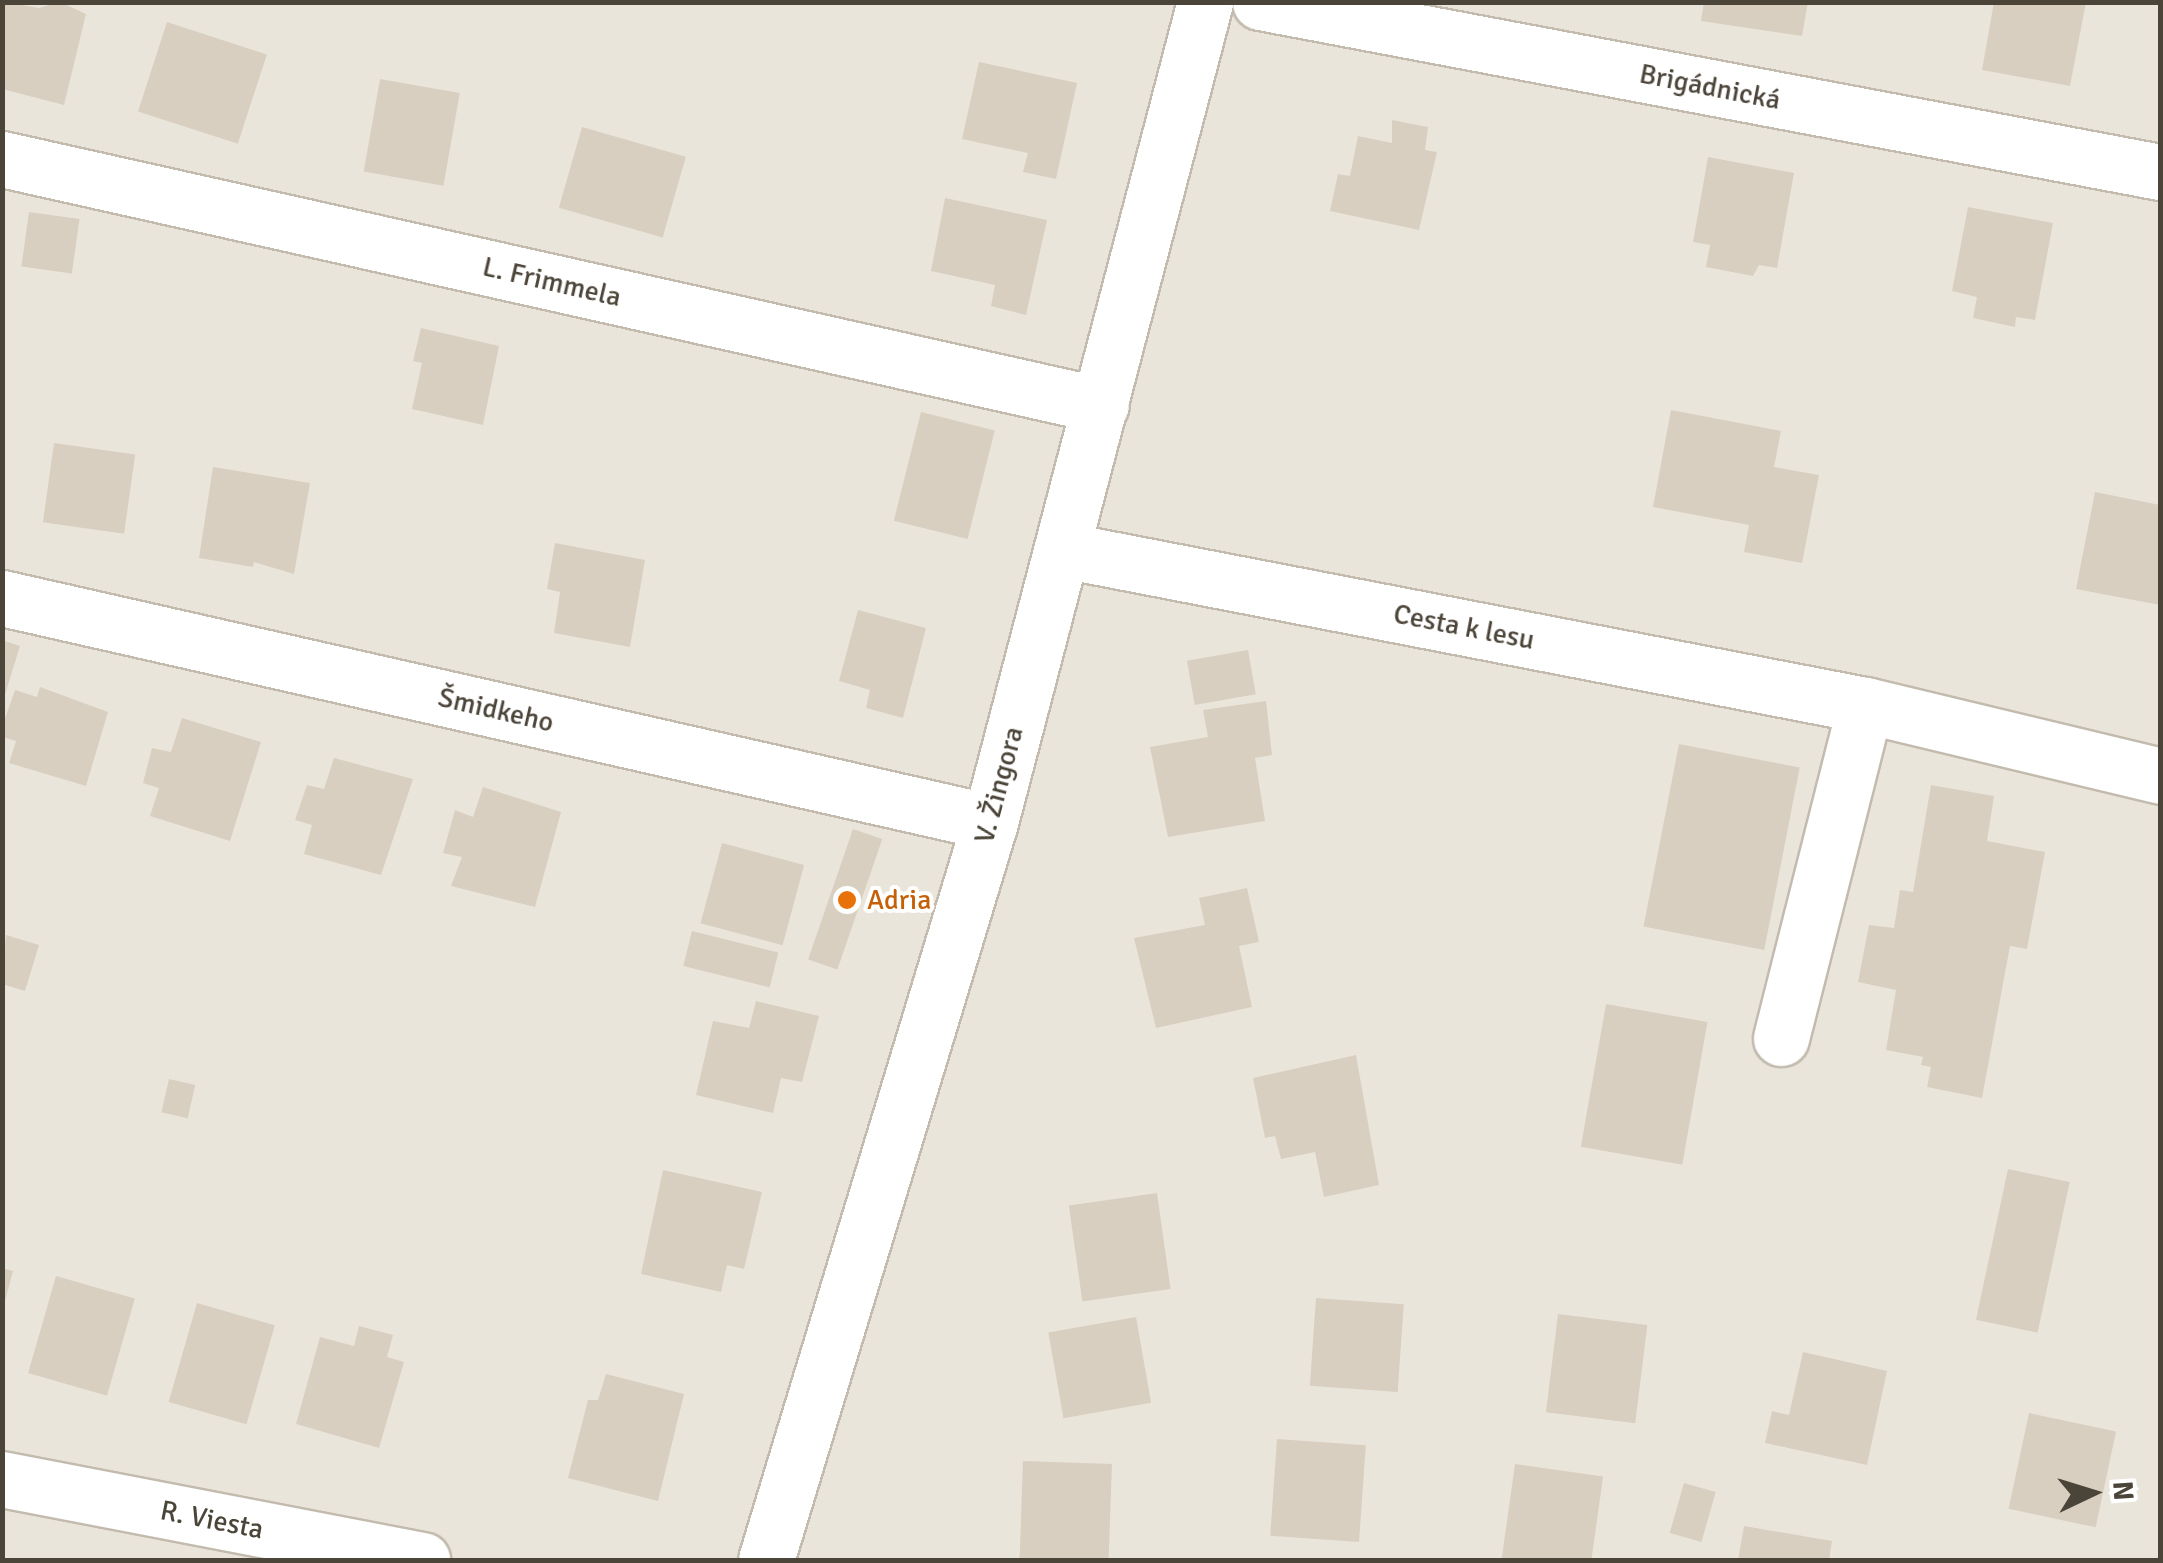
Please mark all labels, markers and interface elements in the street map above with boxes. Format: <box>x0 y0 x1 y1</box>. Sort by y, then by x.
street label: Brigádnická <box>1637 57 1783 117</box>
street label: L. Frimmela <box>479 250 625 314</box>
street label: Cesta k lesu <box>1391 597 1537 657</box>
street label: Šmidkeho <box>435 680 557 740</box>
street label: V. Žingora <box>967 723 1031 847</box>
place label: Adria <box>867 883 931 917</box>
marker: Adria <box>836 889 858 911</box>
north arrow <box>2043 1443 2143 1543</box>
text: N <box>2105 1480 2141 1502</box>
street label: R. Viesta <box>158 1494 266 1546</box>

